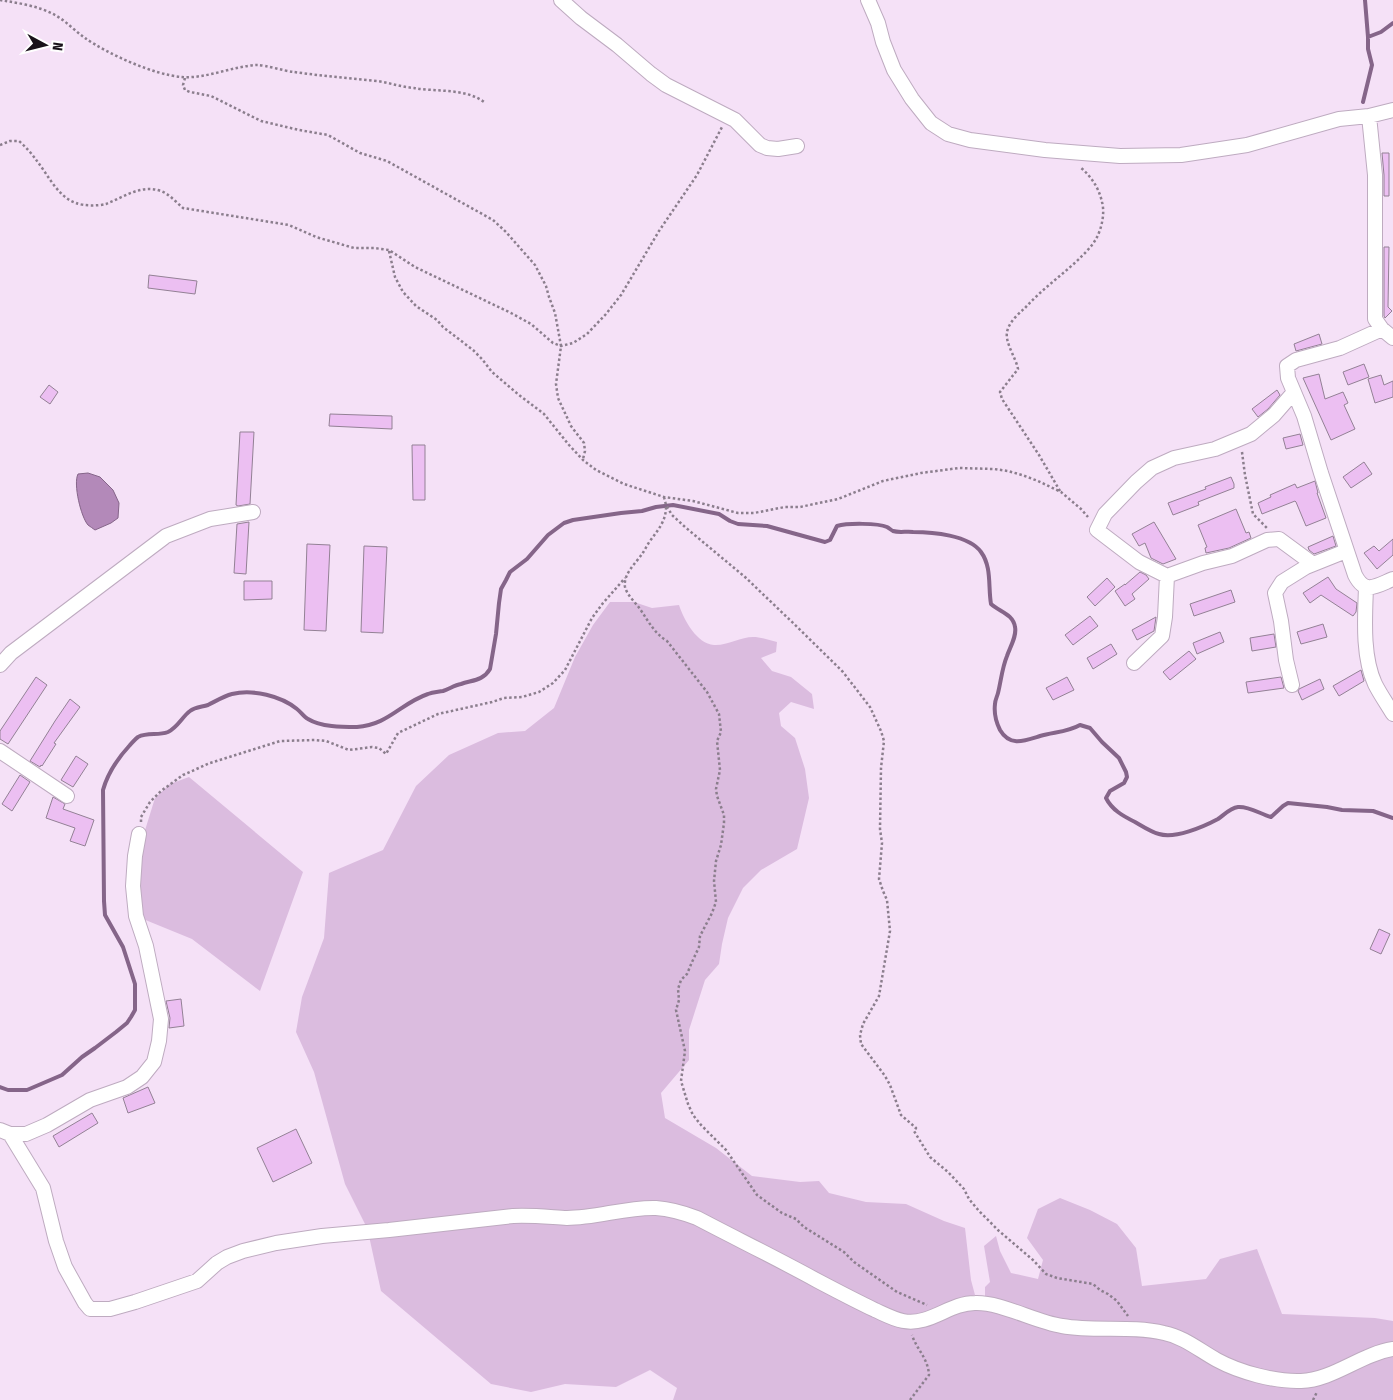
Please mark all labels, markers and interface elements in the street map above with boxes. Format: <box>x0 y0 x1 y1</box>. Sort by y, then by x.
north arrow <box>20 20 70 70</box>
text: N <box>48 41 66 52</box>

